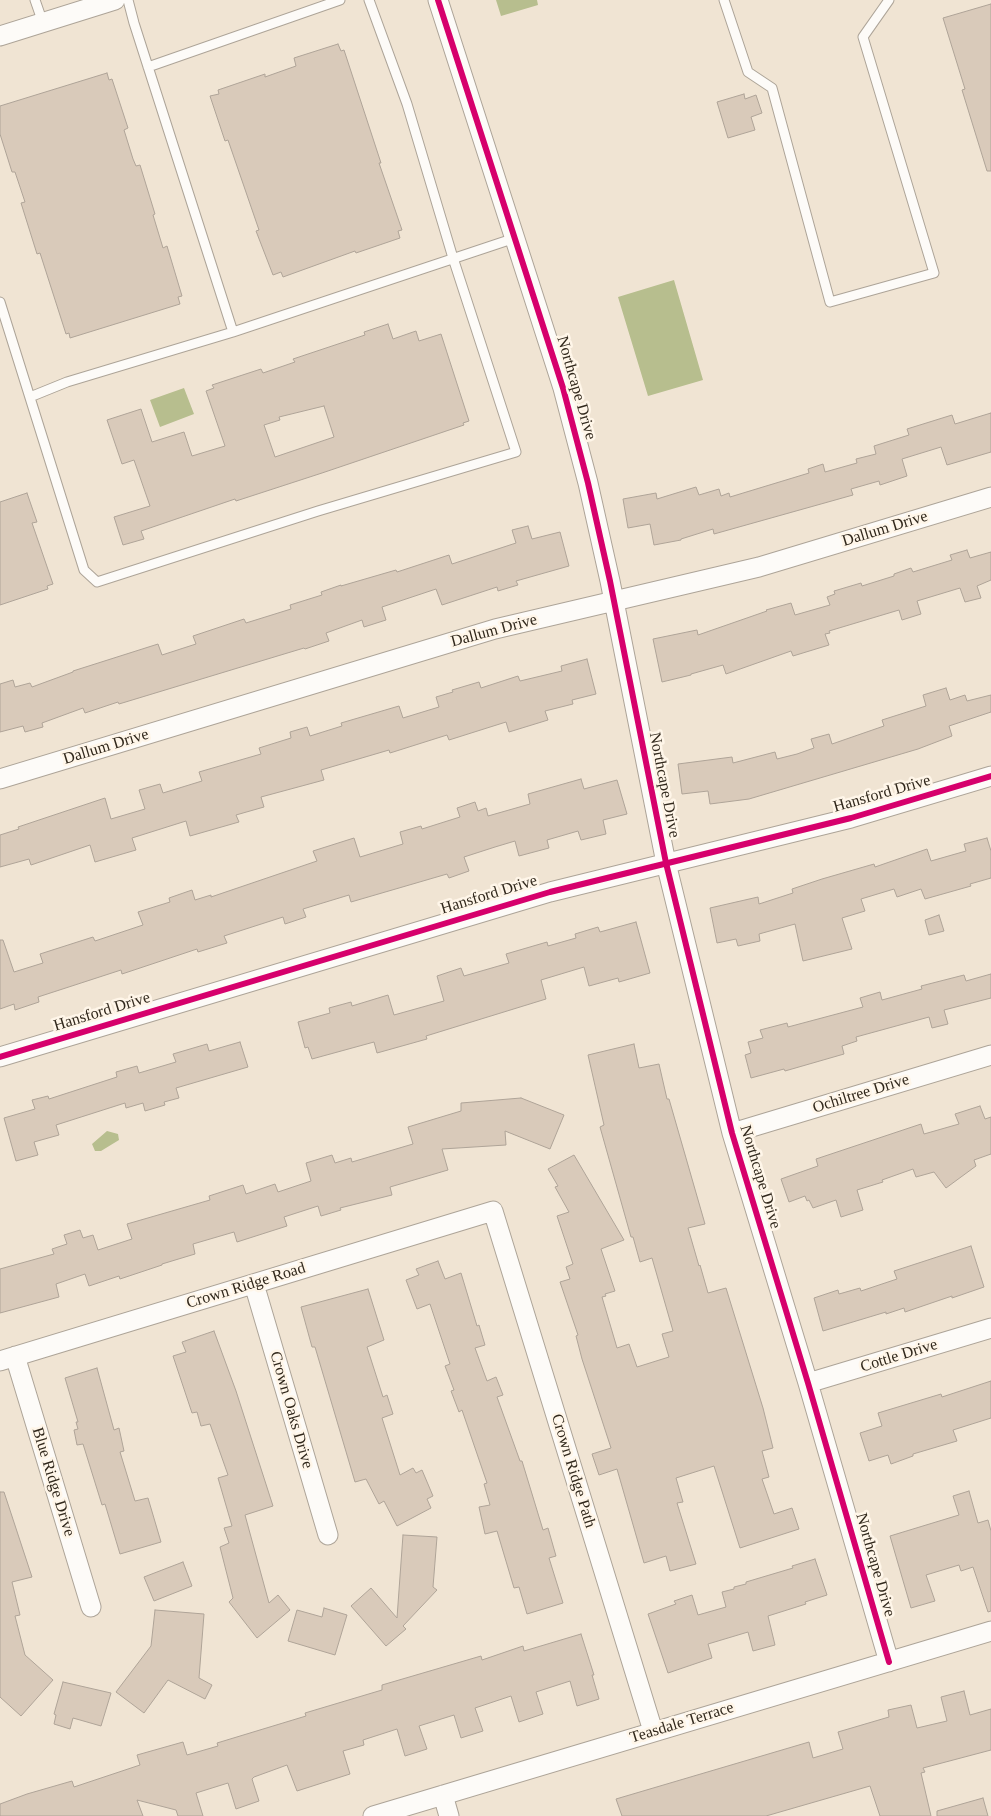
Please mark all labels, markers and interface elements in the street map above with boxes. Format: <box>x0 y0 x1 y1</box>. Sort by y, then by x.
street label: Northcape Drive <box>552 334 600 442</box>
street label: Dallum Drive <box>840 507 930 551</box>
street label: Dallum Drive <box>449 610 539 652</box>
street label: Dallum Drive <box>61 725 151 769</box>
street label: Northcape Drive <box>644 731 684 839</box>
street label: Hansford Drive <box>831 771 933 817</box>
street label: Hansford Drive <box>438 871 540 919</box>
street label: Hansford Drive <box>51 988 153 1036</box>
street label: Ochiltree Drive <box>810 1070 912 1118</box>
street label: Northcape Drive <box>735 1123 785 1231</box>
street label: Crown Ridge Road <box>184 1259 308 1313</box>
street label: Cottle Drive <box>858 1335 940 1377</box>
street label: Crown Oaks Drive <box>265 1349 317 1471</box>
street label: Crown Ridge Path <box>547 1412 599 1530</box>
street label: Blue Ridge Drive <box>27 1425 79 1539</box>
street label: Northcape Drive <box>851 1511 899 1619</box>
street label: Teasdale Terrace <box>628 1698 736 1748</box>

